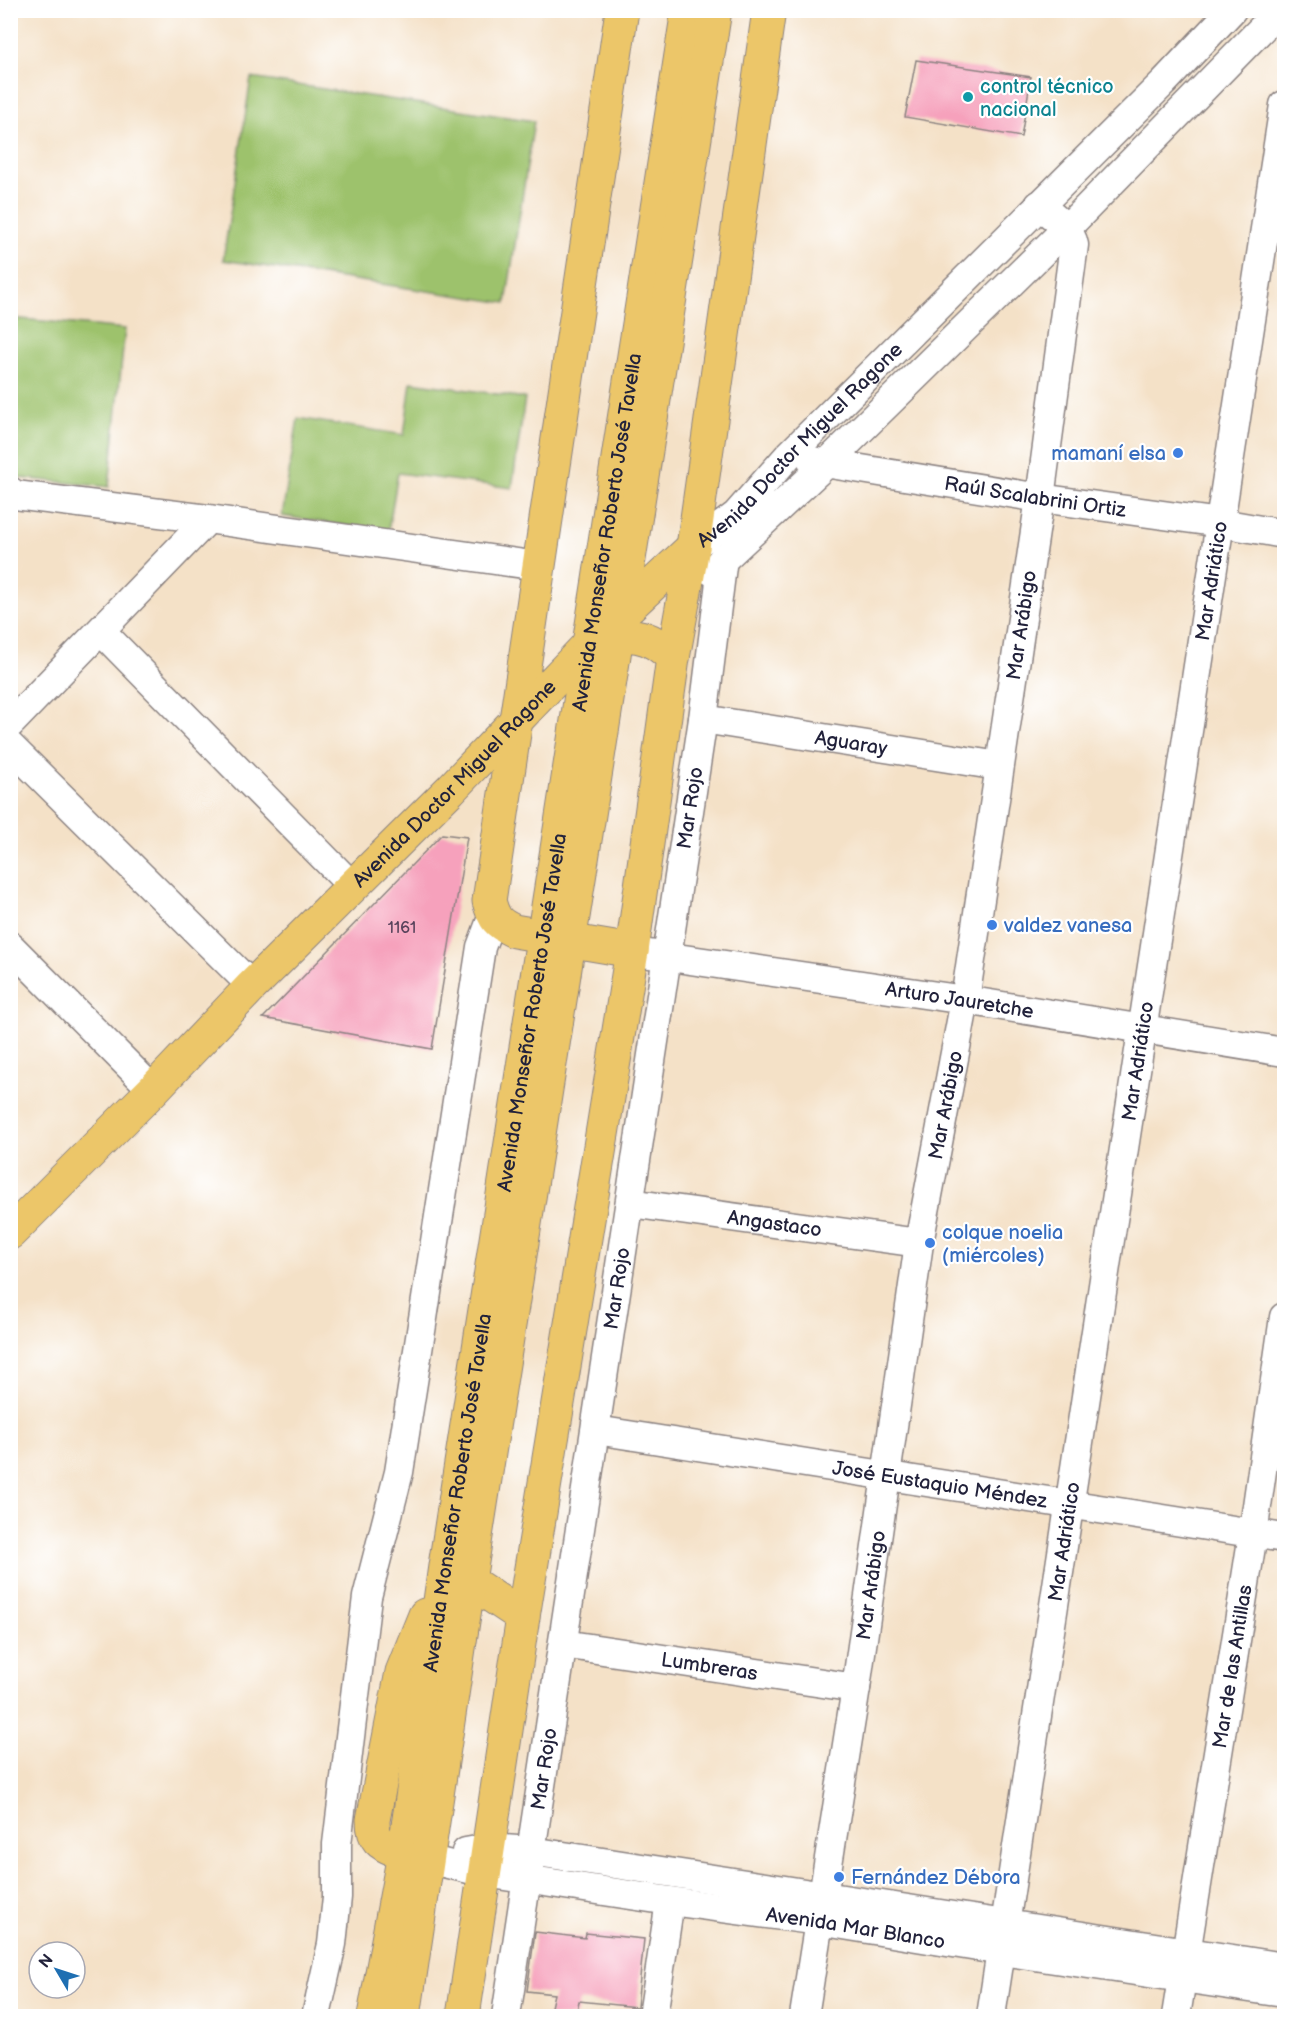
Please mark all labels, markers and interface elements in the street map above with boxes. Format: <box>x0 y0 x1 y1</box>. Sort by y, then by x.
place label: control técnico nacional <box>980 75 1114 122</box>
marker: control técnico nacional <box>961 90 975 104</box>
street label: Avenida Doctor Miguel Ragone <box>692 338 908 553</box>
street label: Avenida Monseñor Roberto José Tavella <box>568 351 647 713</box>
place label: mamaní elsa <box>1051 442 1166 466</box>
marker: mamaní elsa <box>1171 446 1185 460</box>
street label: Raúl Scalabrini Ortiz <box>942 472 1128 523</box>
street label: Mar Adriático <box>1191 519 1233 642</box>
street label: Mar Arábigo <box>1002 569 1042 682</box>
street label: Avenida Doctor Miguel Ragone <box>348 675 562 893</box>
street label: Aguaray <box>813 726 889 761</box>
street label: Mar Rojo <box>672 765 709 851</box>
street label: Avenida Monseñor Roberto José Tavella <box>493 832 572 1193</box>
place label: valdez vanesa <box>1003 914 1132 938</box>
marker: valdez vanesa <box>985 918 999 932</box>
house number: 1161 <box>388 919 416 938</box>
street label: Arturo Jauretche <box>884 978 1036 1024</box>
street label: Mar Adriático <box>1117 1000 1159 1123</box>
street label: Mar Arábigo <box>924 1049 968 1162</box>
street label: Angastaco <box>726 1206 823 1242</box>
place label: colque noelia (miércoles) <box>942 1221 1063 1268</box>
marker: colque noelia (miércoles) <box>923 1236 937 1250</box>
street label: Mar Rojo <box>599 1246 636 1331</box>
street label: Avenida Monseñor Roberto José Tavella <box>419 1312 497 1674</box>
street label: José Eustaquio Méndez <box>831 1456 1049 1514</box>
street label: Mar Adriático <box>1044 1480 1086 1603</box>
street label: Mar Arábigo <box>852 1529 891 1642</box>
street label: Mar de las Antillas <box>1208 1583 1258 1750</box>
street label: Lumbreras <box>659 1648 759 1686</box>
street label: Mar Rojo <box>526 1726 563 1812</box>
place label: Fernández Débora <box>851 1866 1021 1890</box>
marker: Fernández Débora <box>832 1870 846 1884</box>
street label: Avenida Mar Blanco <box>765 1903 947 1955</box>
north arrow <box>27 1940 87 2000</box>
text: N <box>35 1951 58 1972</box>

